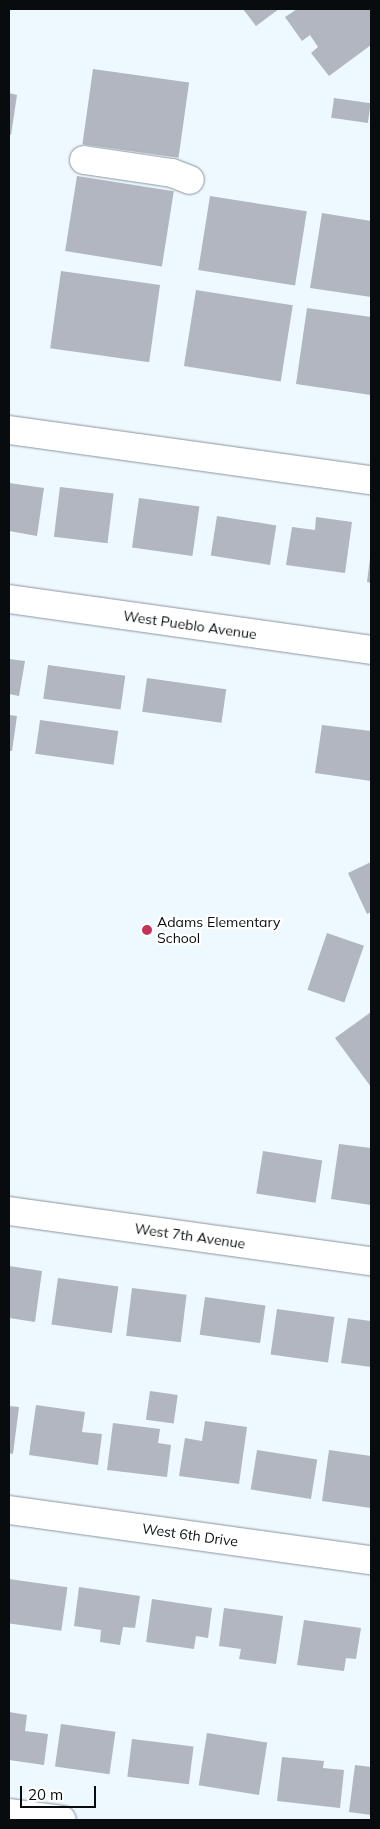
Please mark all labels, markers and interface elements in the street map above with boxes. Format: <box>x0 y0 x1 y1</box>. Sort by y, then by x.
street label: West Pueblo Avenue <box>122 607 258 643</box>
place label: Adams Elementary School <box>157 914 280 946</box>
marker: Adams Elementary School <box>141 924 153 936</box>
street label: West 7th Avenue <box>134 1220 246 1252</box>
street label: West 6th Drive <box>141 1520 239 1550</box>
scale bar <box>22 1776 99 1808</box>
text: 20 m <box>28 1785 63 1804</box>

